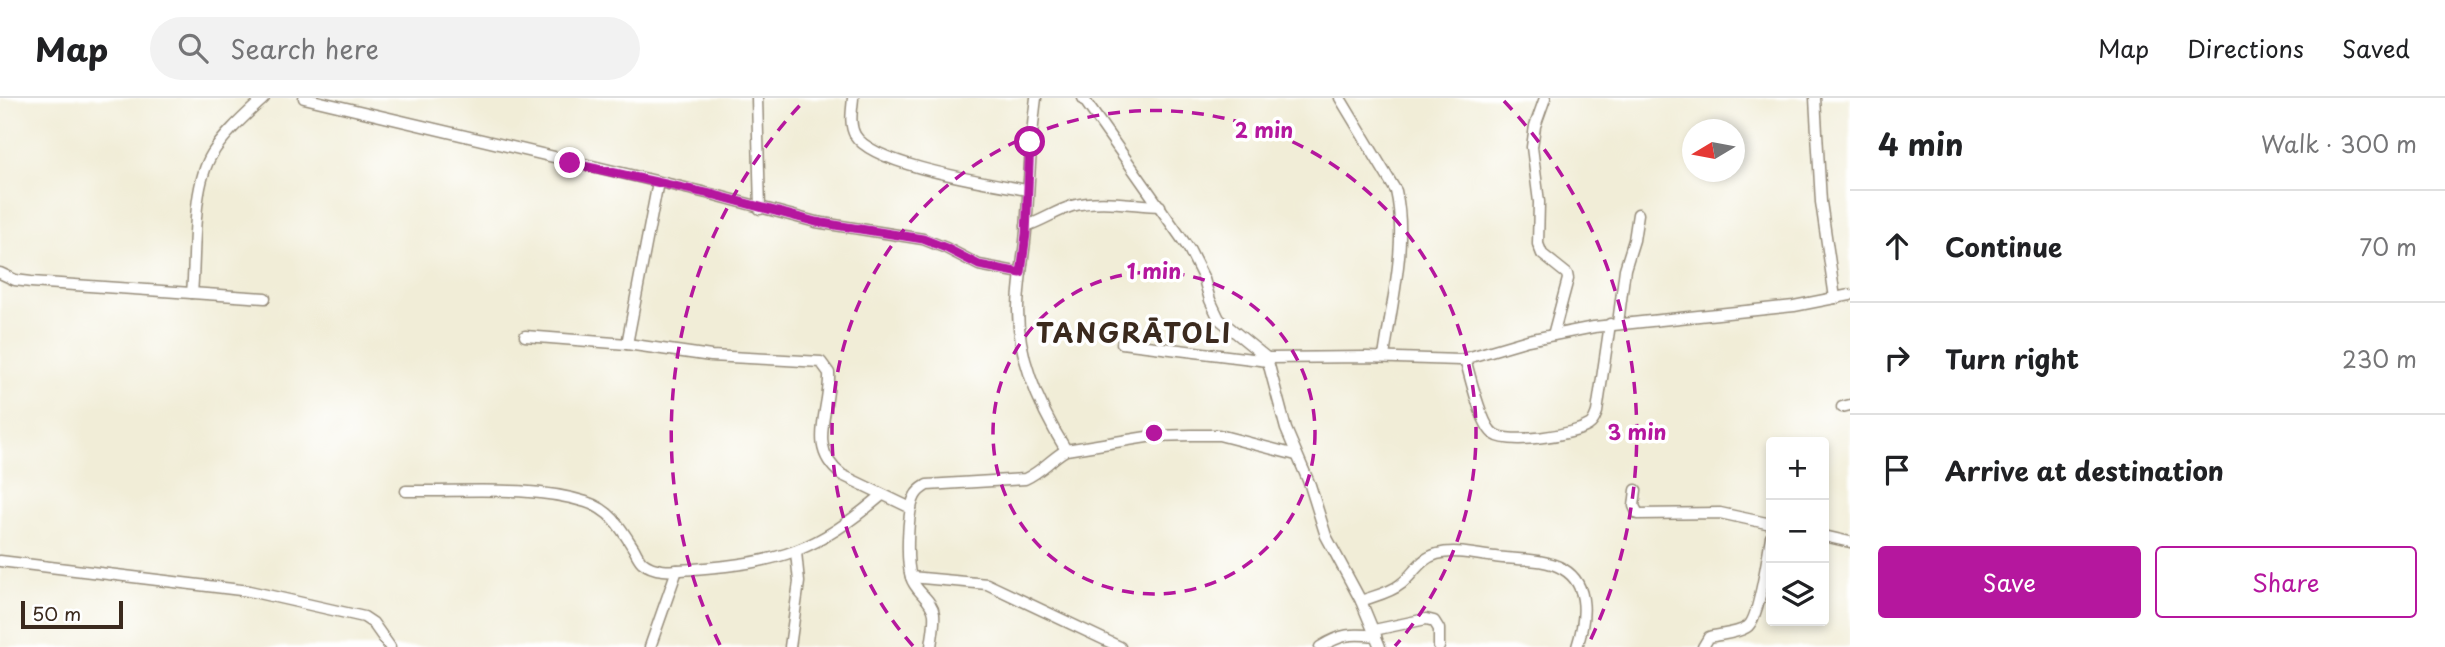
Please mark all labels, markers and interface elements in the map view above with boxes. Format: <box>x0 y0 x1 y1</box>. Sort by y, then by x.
search box <box>150 17 640 80</box>
text: Map <box>35 23 108 73</box>
icon: search <box>174 29 212 67</box>
text: Search here <box>230 29 379 68</box>
text: Map <box>2098 30 2149 66</box>
text: Directions <box>2187 30 2304 66</box>
text: Saved <box>2342 30 2410 66</box>
text: 2 min <box>1235 113 1293 145</box>
north arrow <box>1682 119 1745 182</box>
text: 4 min <box>1878 121 1964 166</box>
route start <box>1014 126 1045 157</box>
text: Walk · 300 m <box>2261 126 2417 161</box>
route end <box>554 147 585 178</box>
icon: ahead <box>1878 227 1916 265</box>
text: Continue <box>1945 227 2062 266</box>
text: 70 m <box>2359 229 2417 264</box>
text: 1 min <box>1127 254 1181 286</box>
district label: TANGRĀTOLI <box>1036 313 1232 352</box>
icon: right <box>1878 339 1916 377</box>
text: Turn right <box>1945 339 2079 378</box>
text: 230 m <box>2342 341 2417 376</box>
text: 3 min <box>1607 415 1667 447</box>
centre of rings <box>1142 421 1166 445</box>
map controls <box>1766 437 1829 626</box>
button: + <box>1766 437 1829 500</box>
icon: arrive <box>1878 451 1916 489</box>
text: Arrive at destination <box>1945 451 2224 490</box>
button: − <box>1766 500 1829 563</box>
button: Save <box>1878 546 2141 618</box>
button: Share <box>2155 546 2417 618</box>
button: layers <box>1766 563 1829 626</box>
scale bar <box>21 598 122 630</box>
text: 50 m <box>32 599 81 627</box>

